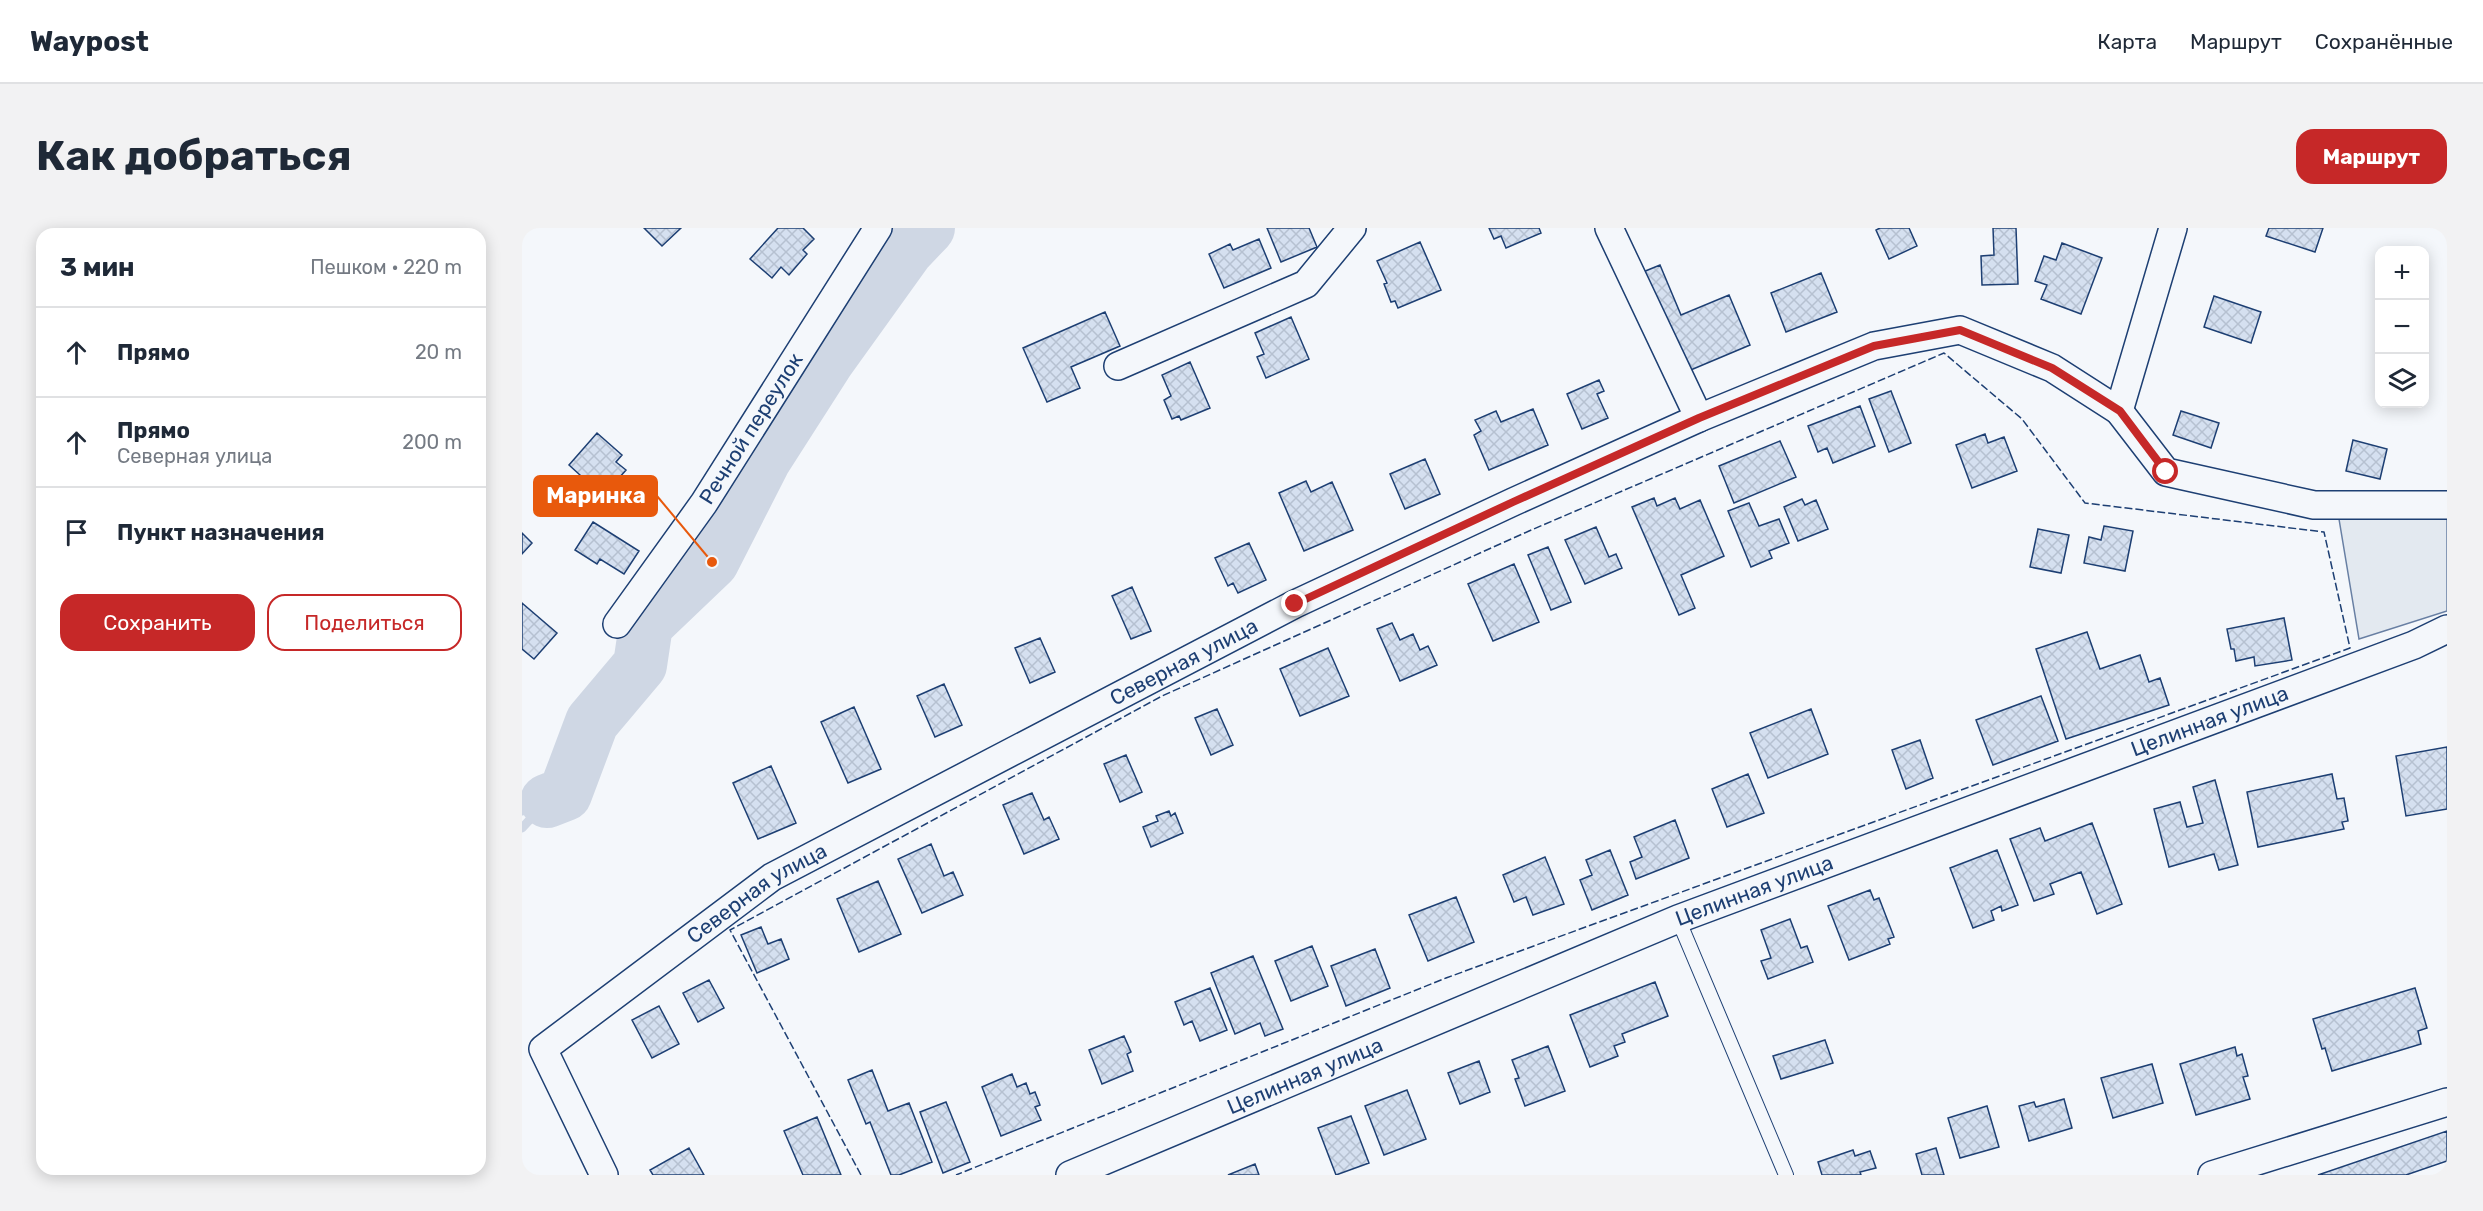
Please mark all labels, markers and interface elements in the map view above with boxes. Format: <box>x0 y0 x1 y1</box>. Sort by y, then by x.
text: Waypost <box>30 25 149 58</box>
text: Карта <box>2097 29 2157 54</box>
text: Маршрут <box>2190 29 2282 54</box>
text: Сохранённые <box>2315 29 2453 54</box>
button: Маршрут <box>2296 129 2447 184</box>
text: Как добраться <box>36 131 352 181</box>
map controls <box>2375 246 2429 408</box>
button: + <box>2375 246 2429 300</box>
text: 3 мин <box>60 252 135 283</box>
text: Пешком · 220 m <box>310 255 462 279</box>
button: − <box>2375 300 2429 354</box>
icon: ahead <box>60 336 93 369</box>
text: Прямо <box>117 339 190 366</box>
text: 20 m <box>415 340 462 364</box>
street label: Речной переулок <box>694 348 808 509</box>
button: layers <box>2375 354 2429 408</box>
text: Прямо <box>117 417 190 444</box>
icon: ahead <box>60 426 93 459</box>
text: 200 m <box>402 430 462 454</box>
text: Северная улица <box>117 444 272 468</box>
route start <box>2152 458 2178 484</box>
callout: Маринка <box>534 476 657 516</box>
text: Маринка <box>546 482 646 509</box>
icon: arrive <box>60 516 93 549</box>
text: Пункт назначения <box>117 519 325 546</box>
route end <box>1281 590 1307 616</box>
button: Сохранить <box>60 594 255 651</box>
button: Поделиться <box>267 594 462 651</box>
street label: Северная улица <box>1105 613 1262 710</box>
street label: Целинная улица <box>2127 680 2292 761</box>
street label: Северная улица <box>682 838 831 948</box>
street label: Целинная улица <box>1672 849 1836 931</box>
street label: Целинная улица <box>1223 1032 1386 1119</box>

